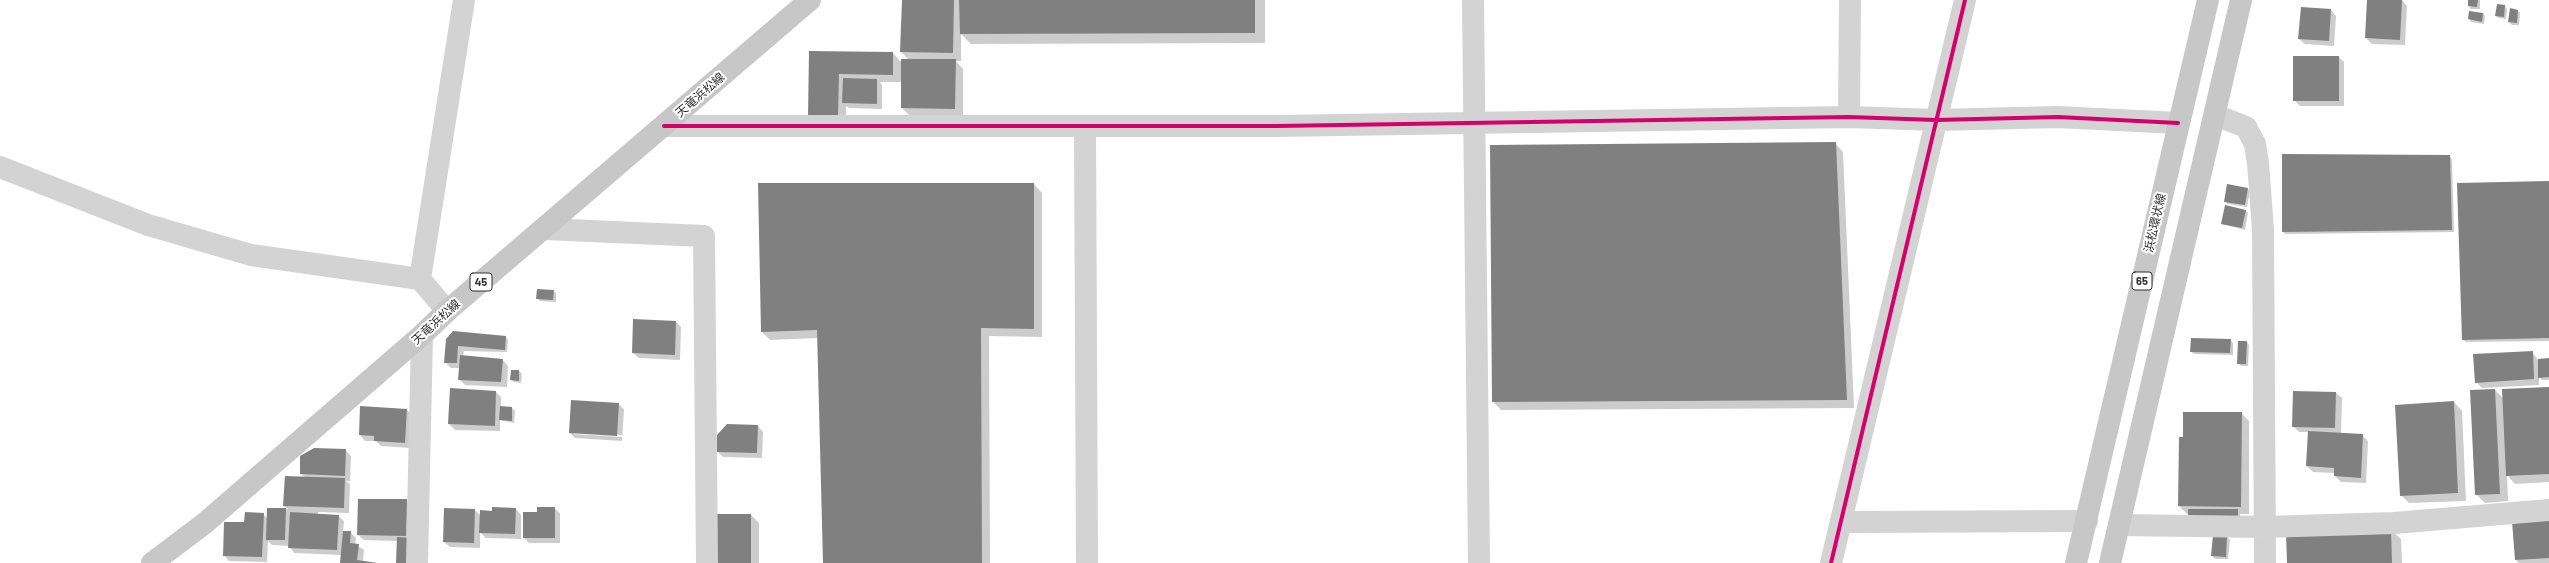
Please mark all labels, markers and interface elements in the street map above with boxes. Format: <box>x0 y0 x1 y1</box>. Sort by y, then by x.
street label: 天竜浜松線 <box>673 70 727 120</box>
street label: 浜松環状線 <box>2141 192 2169 254</box>
road number: 65 <box>2132 272 2152 290</box>
road number: 45 <box>470 273 492 291</box>
street label: 天竜浜松線 <box>409 297 463 347</box>

